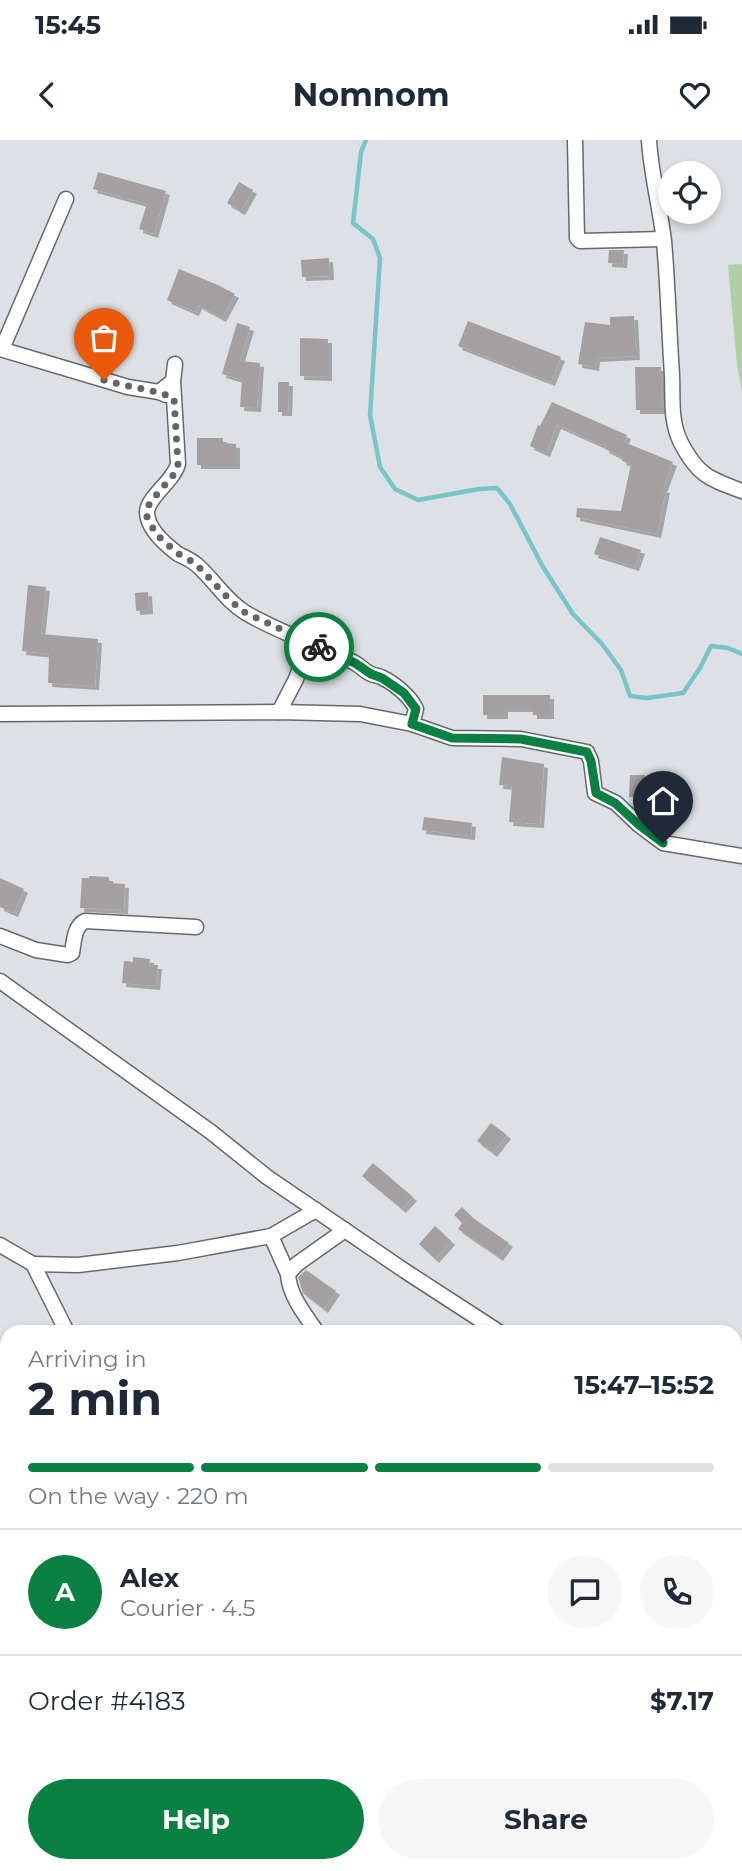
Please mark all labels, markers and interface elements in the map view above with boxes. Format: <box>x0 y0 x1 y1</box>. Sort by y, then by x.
text: 15:45 <box>35 9 101 41</box>
text: Nomnom <box>292 75 450 114</box>
icon: back <box>28 76 66 114</box>
icon: heart <box>676 76 714 114</box>
map controls <box>658 161 721 224</box>
button: locate <box>658 161 721 224</box>
pin <box>74 308 134 380</box>
icon: bag <box>85 319 123 357</box>
courier <box>284 612 354 682</box>
icon: bike <box>300 628 338 666</box>
pin <box>633 771 693 843</box>
icon: home <box>644 782 682 820</box>
text: Arriving in <box>28 1345 147 1373</box>
text: 15:47–15:52 <box>574 1369 714 1401</box>
text: 2 min <box>28 1370 162 1427</box>
text: On the way · 220 m <box>28 1482 249 1510</box>
button: chat <box>548 1555 622 1629</box>
button: phone <box>640 1555 714 1629</box>
text: Alex <box>120 1562 179 1594</box>
text: A <box>55 1576 75 1608</box>
text: Courier · 4.5 <box>120 1594 255 1622</box>
text: Order #4183 <box>28 1685 186 1717</box>
text: $7.17 <box>650 1685 714 1717</box>
button: Help <box>28 1779 364 1859</box>
button: Share <box>378 1779 714 1859</box>

